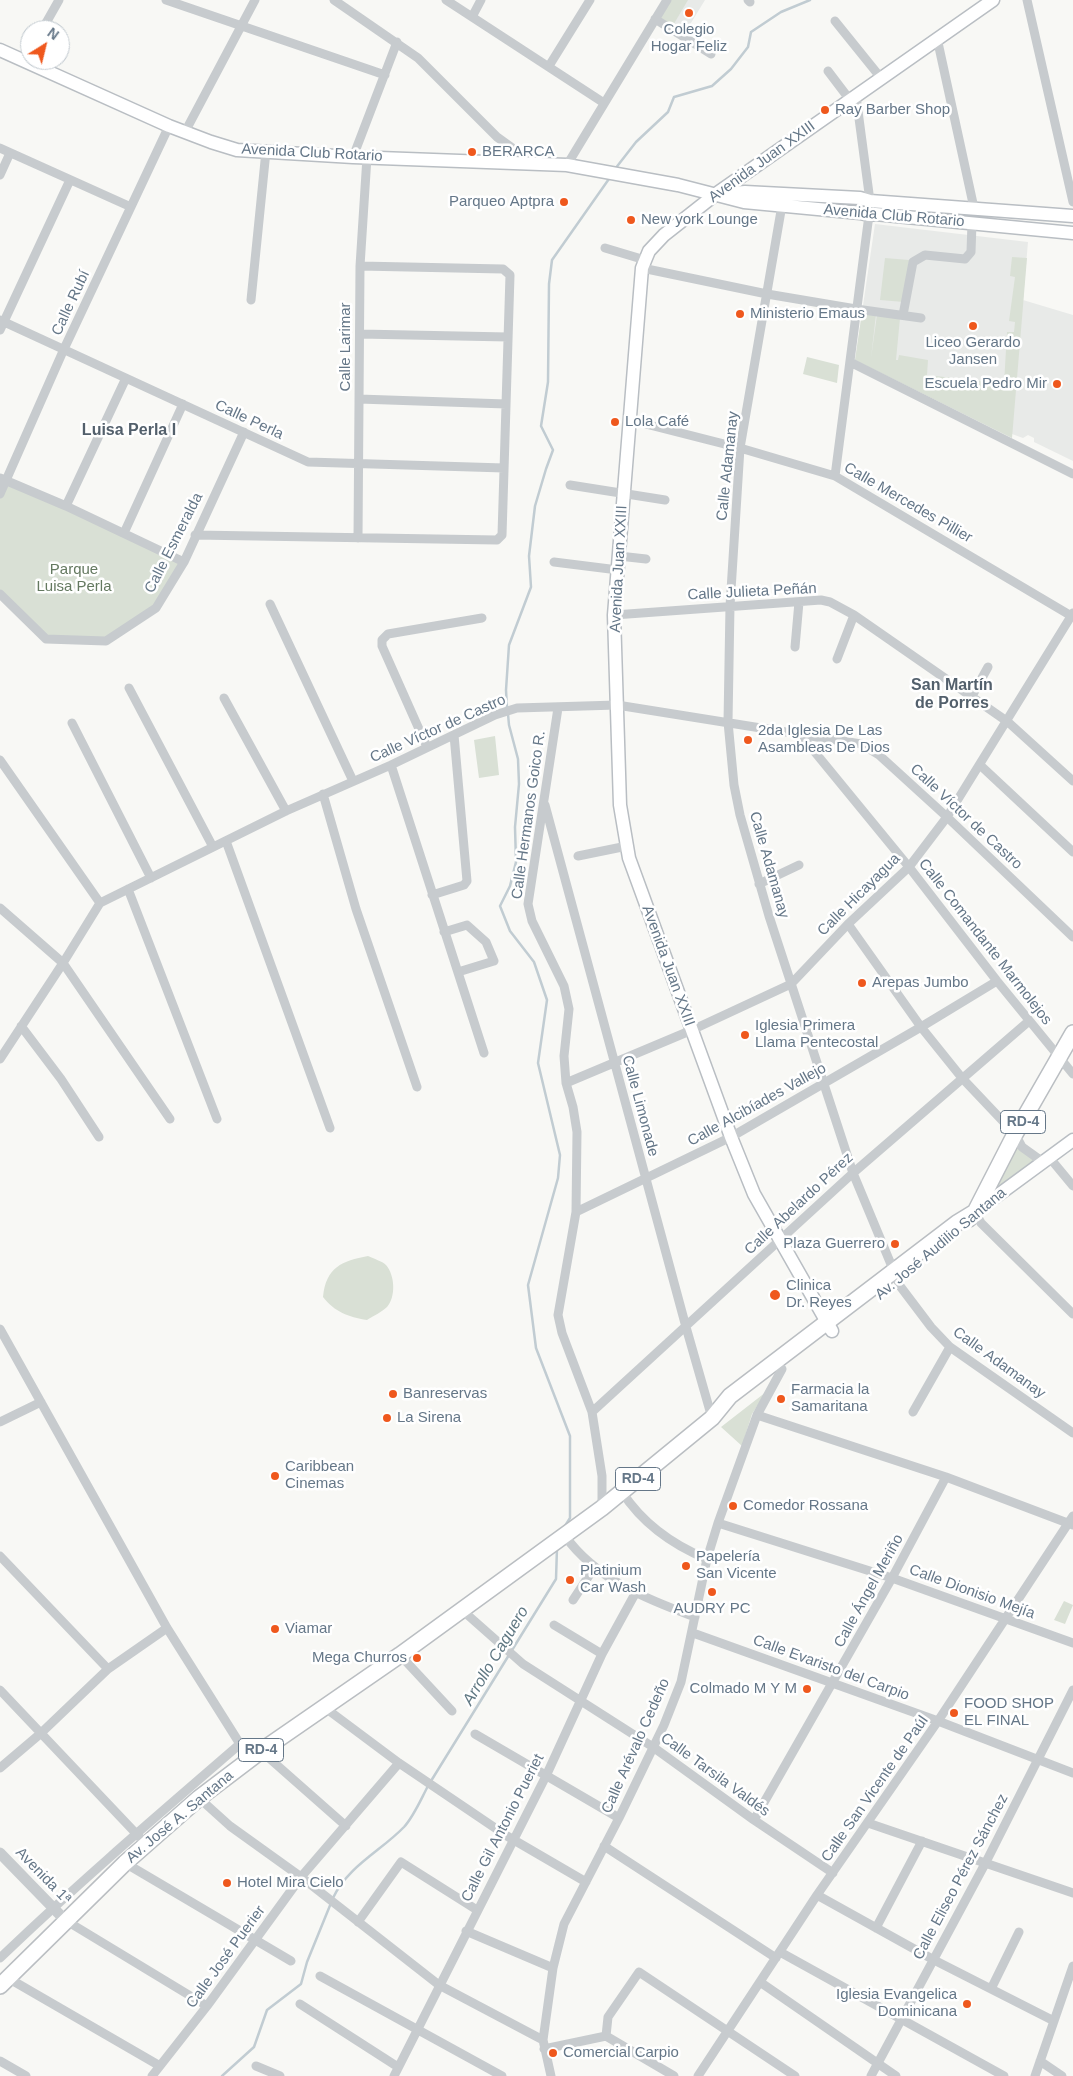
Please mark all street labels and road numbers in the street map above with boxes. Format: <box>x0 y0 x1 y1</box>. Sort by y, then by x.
street label: Avenida Juan XXIII <box>705 117 819 207</box>
street label: Avenida Club Rotario <box>241 140 383 166</box>
street label: Avenida Club Rotario <box>823 201 965 231</box>
street label: Calle Rubí <box>48 267 94 339</box>
street label: Calle Larimar <box>337 302 355 392</box>
street label: Calle Perla <box>212 396 286 444</box>
street label: Calle Adamanay <box>713 410 743 522</box>
street label: Calle Mercedes Pillier <box>841 459 975 547</box>
street label: Calle Esmeralda <box>141 490 207 596</box>
street label: Avenida Juan XXIII <box>607 505 631 633</box>
street label: Calle Julieta Peñán <box>687 580 817 604</box>
street label: Calle Víctor de Castro <box>367 691 509 767</box>
street label: Calle Hermanos Goico R. <box>508 730 550 900</box>
street label: Calle Víctor de Castro <box>906 760 1026 874</box>
street label: Calle Adamanay <box>745 810 793 920</box>
street label: Calle Hicayagua <box>814 850 904 940</box>
street label: Calle Comandante Marmolejos <box>915 855 1055 1029</box>
street label: Avenida Juan XXIII <box>638 903 698 1029</box>
street label: Calle Limonade <box>618 1053 662 1159</box>
street label: Calle Alcibíades Vallejo <box>685 1059 829 1151</box>
road number: RD-4 <box>1000 1110 1046 1134</box>
street label: Calle Abelardo Pérez <box>741 1149 857 1259</box>
street label: Av. José Audilio Santana <box>872 1184 1010 1304</box>
street label: Calle Adamanay <box>949 1323 1049 1403</box>
road number: RD-4 <box>616 1468 660 1490</box>
street label: Calle Ángel Meriño <box>830 1531 908 1651</box>
street label: Calle Dionisio Mejía <box>907 1561 1037 1623</box>
street label: Calle Evaristo del Carpio <box>750 1631 912 1705</box>
street label: Calle Arévalo Cedeño <box>598 1676 674 1816</box>
street label: Calle San Vicente de Paúl <box>818 1713 932 1865</box>
street label: Calle Tarsila Valdés <box>657 1729 773 1821</box>
road number: RD-4 <box>238 1738 284 1762</box>
street label: Calle Gil Antonio Pueriet <box>458 1751 548 1905</box>
street label: Av. José A. Santana <box>123 1767 237 1867</box>
street label: Calle Eliseo Pérez Sánchez <box>910 1791 1012 1963</box>
street label: Avenida 1ª <box>12 1844 74 1908</box>
street label: Calle José Puerier <box>183 1902 269 2012</box>

